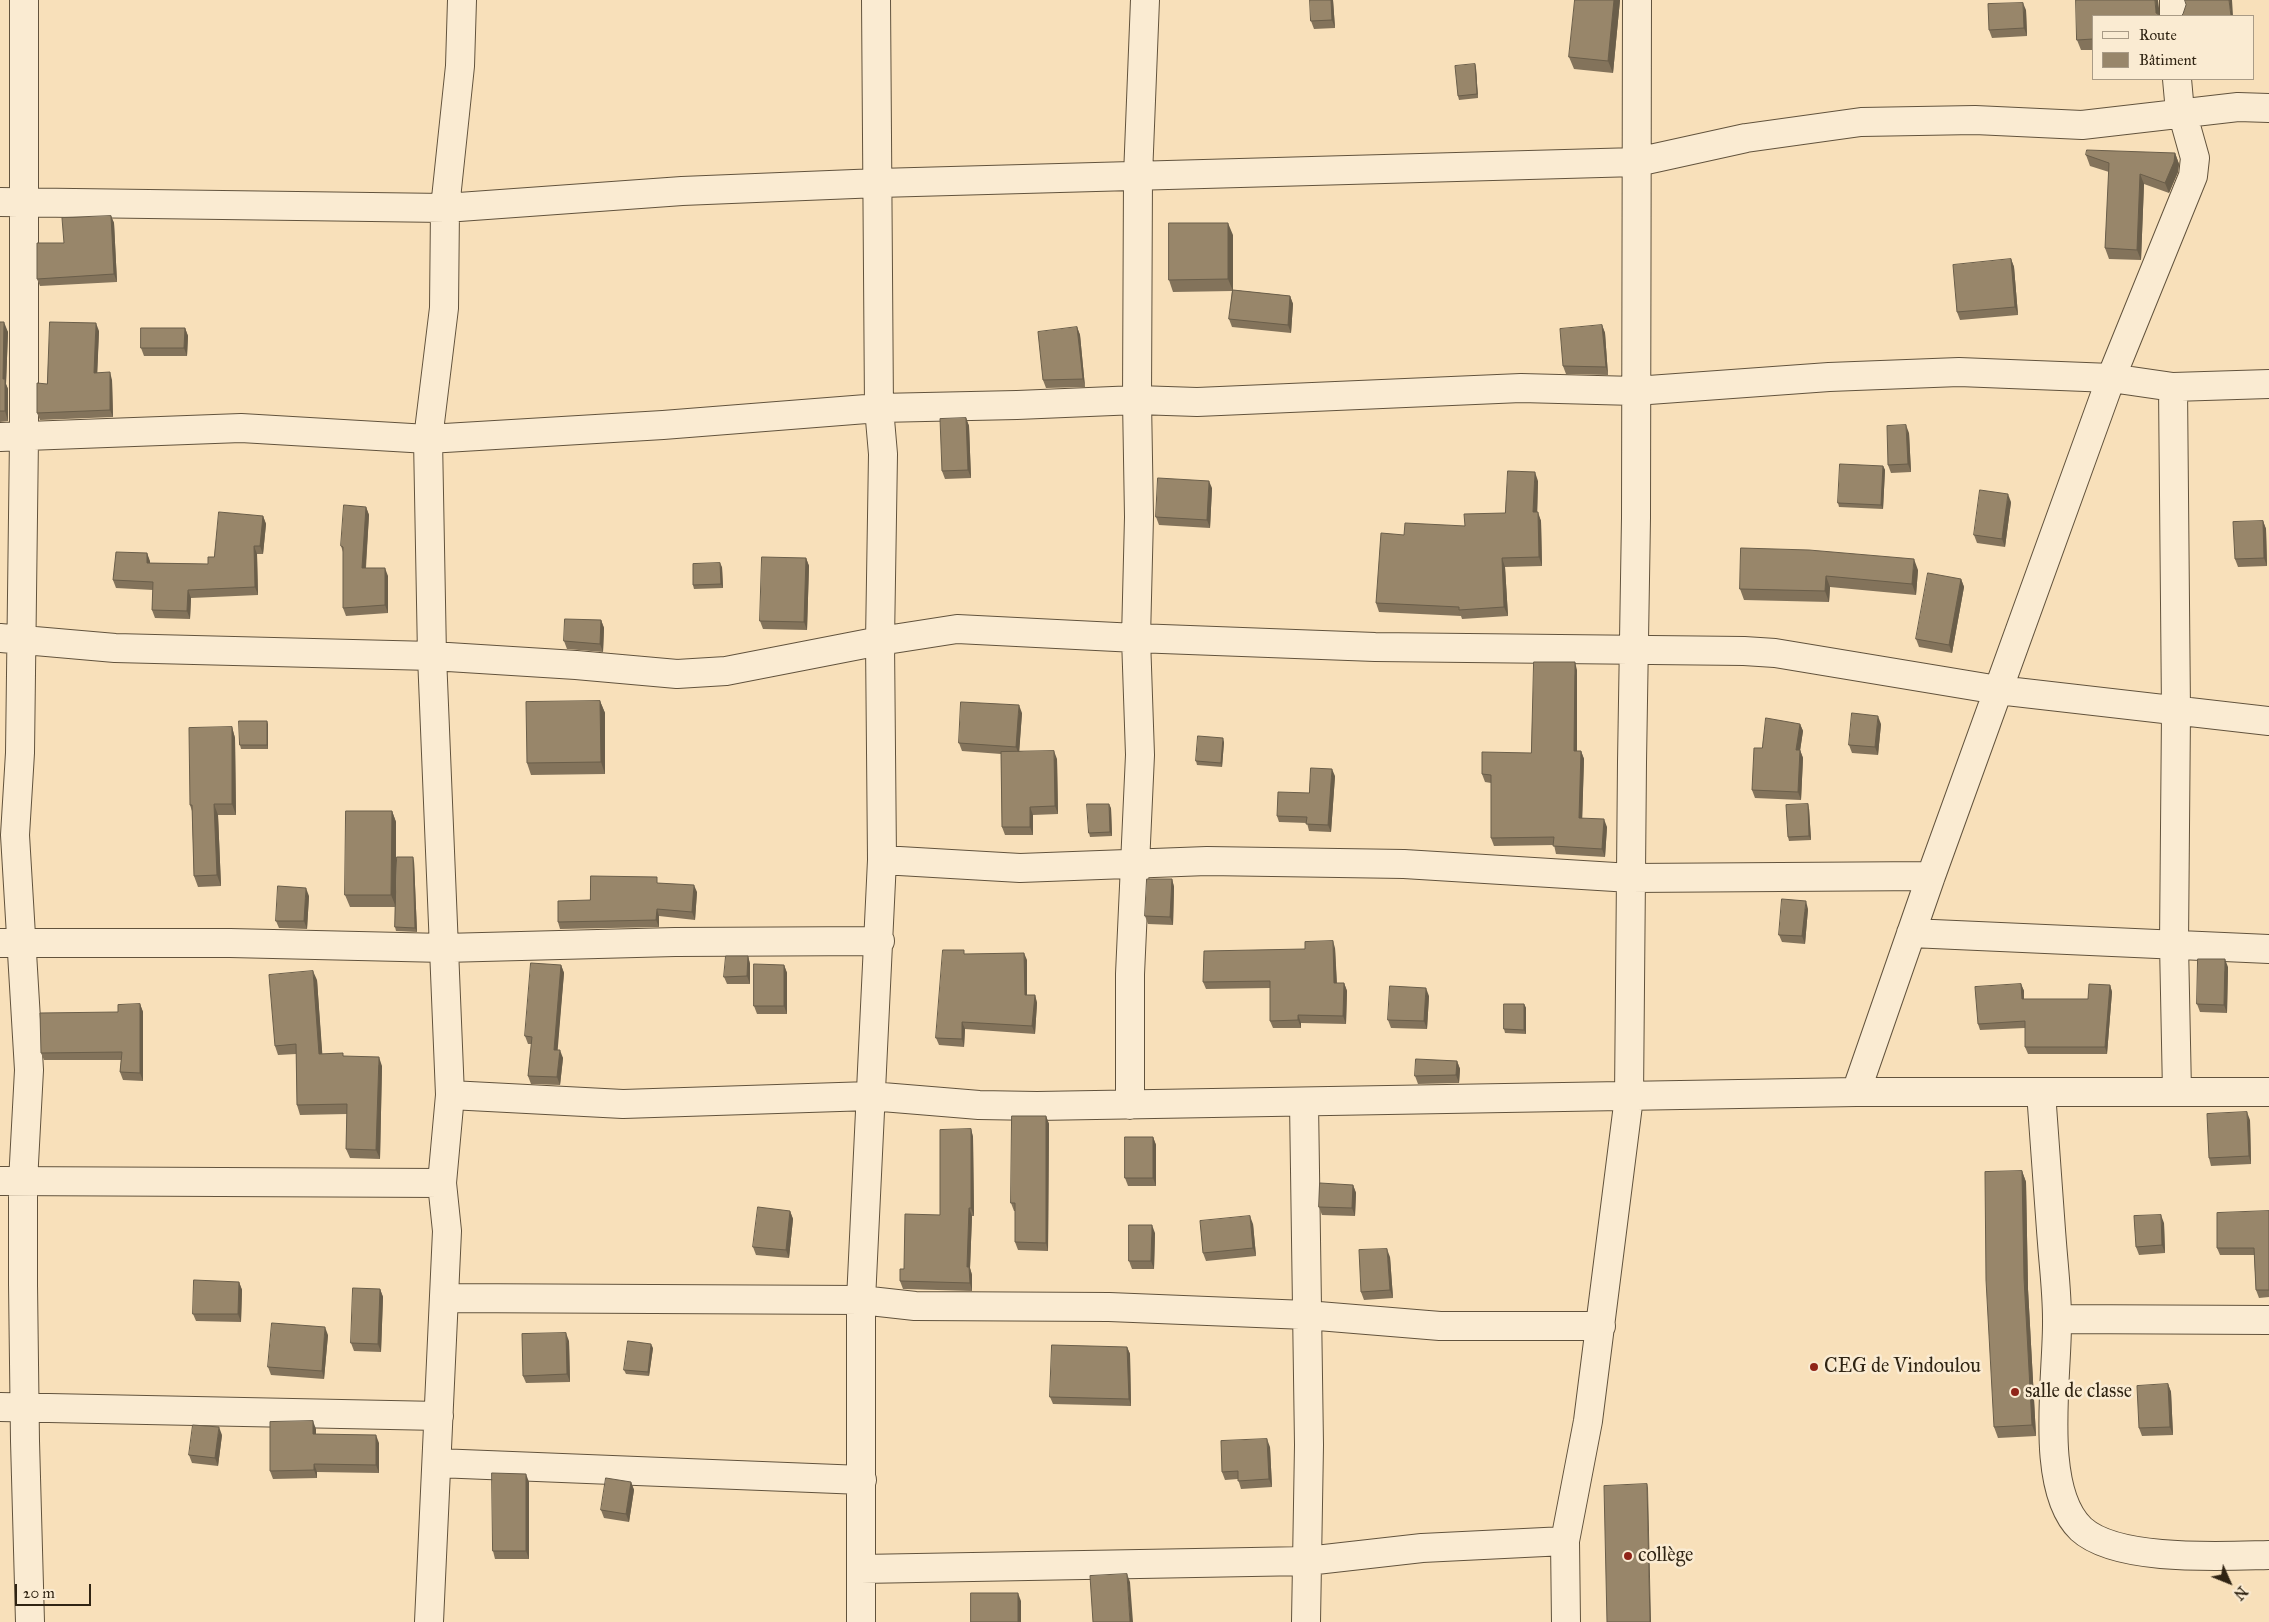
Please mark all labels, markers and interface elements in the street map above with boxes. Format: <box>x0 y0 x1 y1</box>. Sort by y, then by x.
legend <box>2092 15 2254 80</box>
text: Route <box>2139 26 2177 44</box>
text: Bâtiment <box>2139 51 2197 69</box>
place label: CEG de Vindoulou <box>1824 1355 1981 1379</box>
marker: CEG de Vindoulou <box>1808 1361 1820 1373</box>
place label: salle de classe <box>2025 1380 2132 1404</box>
marker: salle de classe <box>2009 1386 2021 1398</box>
place label: collège <box>1638 1544 1693 1568</box>
marker: collège <box>1622 1550 1634 1562</box>
north arrow <box>2204 1557 2254 1607</box>
scale bar <box>18 1574 94 1606</box>
text: N <box>2230 1583 2250 1603</box>
text: 20 m <box>23 1584 55 1602</box>

